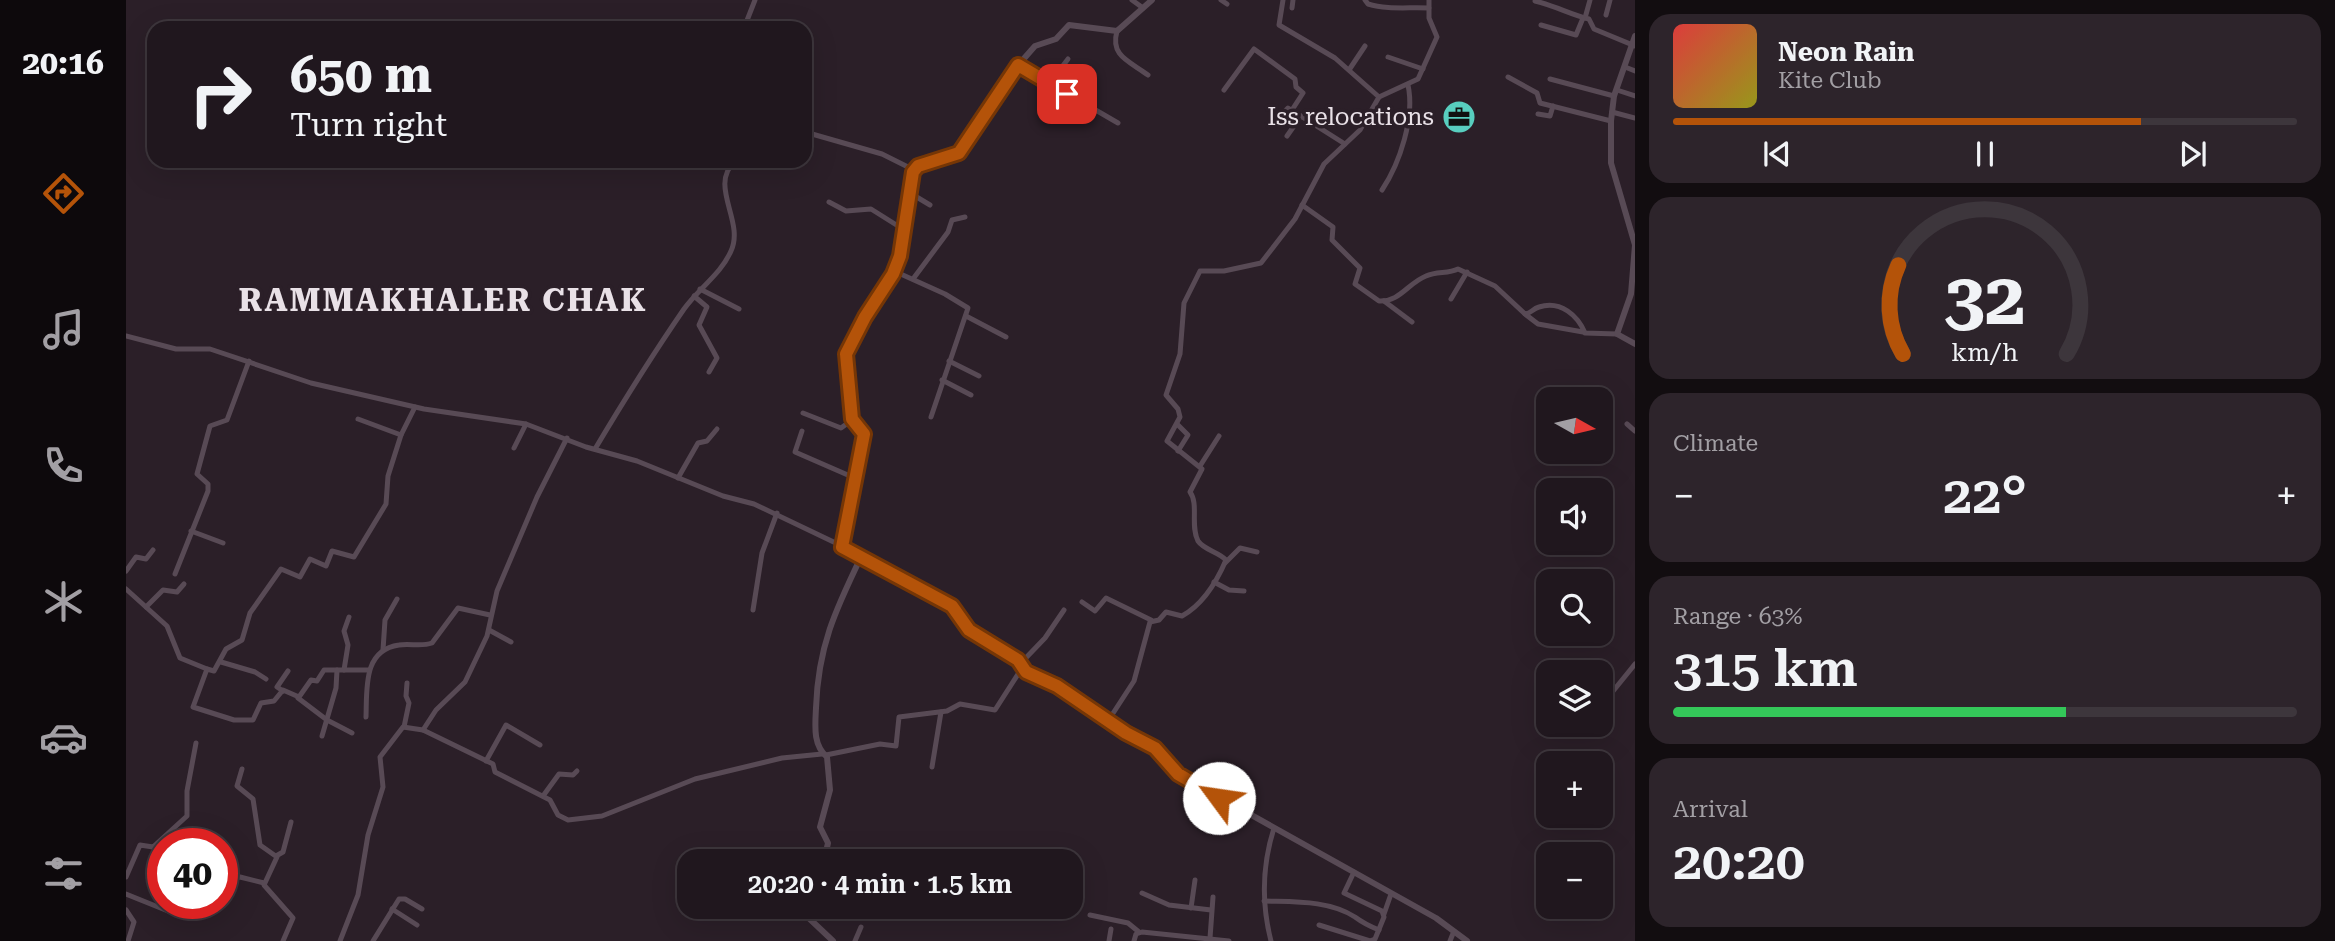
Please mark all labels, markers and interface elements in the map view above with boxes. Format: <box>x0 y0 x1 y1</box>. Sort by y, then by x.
text: Neon Rain <box>1778 37 1914 67</box>
text: 20:16 <box>22 44 104 82</box>
text: 650 m <box>290 47 432 104</box>
icon: right <box>175 49 266 140</box>
pin <box>1037 64 1097 124</box>
text: Kite Club <box>1778 67 1882 94</box>
icon: arrive <box>1048 75 1086 113</box>
office icon: Iss relocations <box>1440 98 1478 136</box>
place label: Iss relocations <box>1267 103 1434 131</box>
text: Turn right <box>290 106 447 144</box>
icon: previous <box>1758 135 1796 173</box>
icon: pause <box>1966 135 2004 173</box>
icon: next <box>2174 135 2212 173</box>
icon: directions <box>39 169 88 218</box>
text: 32 <box>1944 257 2026 342</box>
district label: RAMMAKHALER CHAK <box>238 281 648 319</box>
icon: music <box>39 305 88 354</box>
text: km/h <box>1952 338 2018 367</box>
north arrow <box>1536 387 1614 464</box>
map controls <box>1536 387 1613 919</box>
text: Climate <box>1673 430 1758 457</box>
icon: phone <box>39 441 88 490</box>
text: 22° <box>1943 465 2027 526</box>
text: − <box>1673 474 1694 518</box>
text: + <box>2276 474 2297 518</box>
button: sound <box>1536 478 1613 555</box>
button: search <box>1536 569 1613 646</box>
icon: climate <box>39 577 88 626</box>
text: Range · 63% <box>1673 603 1802 630</box>
text: 315 km <box>1673 638 1858 699</box>
button: layers <box>1536 660 1613 737</box>
icon: car <box>39 713 88 762</box>
button: + <box>1536 751 1613 828</box>
position arrow <box>1182 761 1256 835</box>
text: Arrival <box>1673 796 1748 823</box>
speed limit sign: 40 <box>147 828 238 919</box>
text: 20:20 <box>1673 831 1805 892</box>
button: − <box>1536 842 1613 919</box>
icon: filters <box>39 849 88 898</box>
text: 20:20 · 4 min · 1.5 km <box>748 869 1012 899</box>

